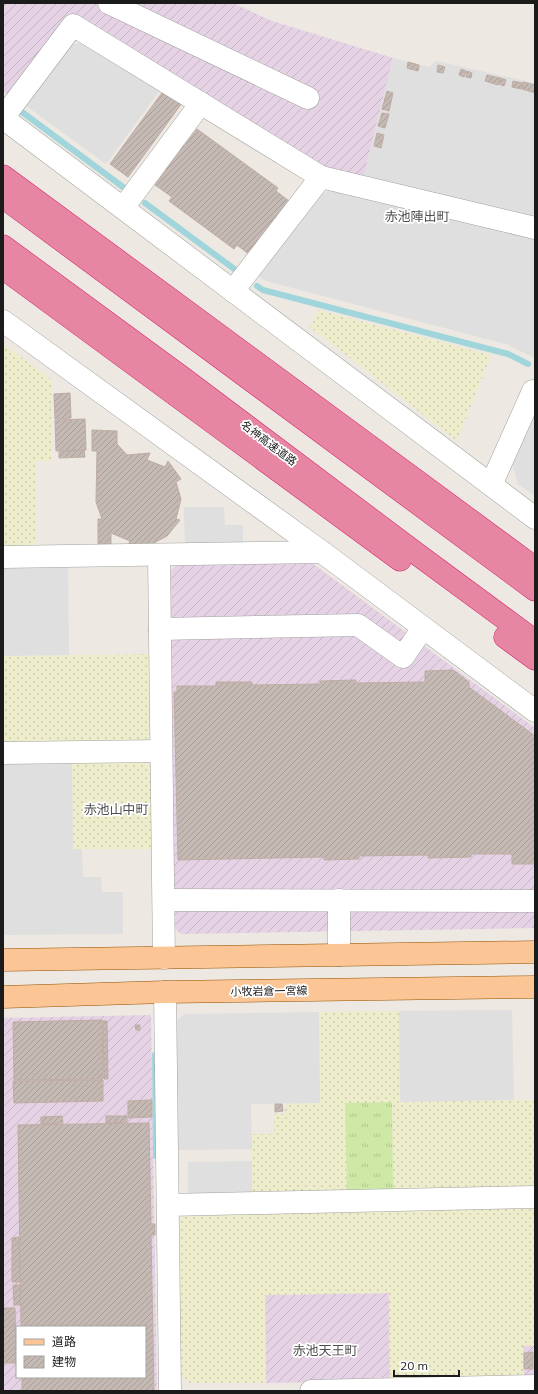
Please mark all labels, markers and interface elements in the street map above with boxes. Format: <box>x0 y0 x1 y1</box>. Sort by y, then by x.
district label: 赤池陣出町 <box>384 208 450 224</box>
street label: 名神高速道路 <box>238 418 300 468</box>
district label: 赤池山中町 <box>83 801 149 817</box>
street label: 小牧岩倉一宮線 <box>230 983 308 999</box>
legend <box>16 1326 146 1378</box>
text: 道路 <box>52 1334 76 1349</box>
district label: 赤池天王町 <box>292 1342 358 1358</box>
scale bar <box>394 1352 459 1378</box>
text: 建物 <box>52 1354 76 1369</box>
text: 20 m <box>400 1358 428 1373</box>

